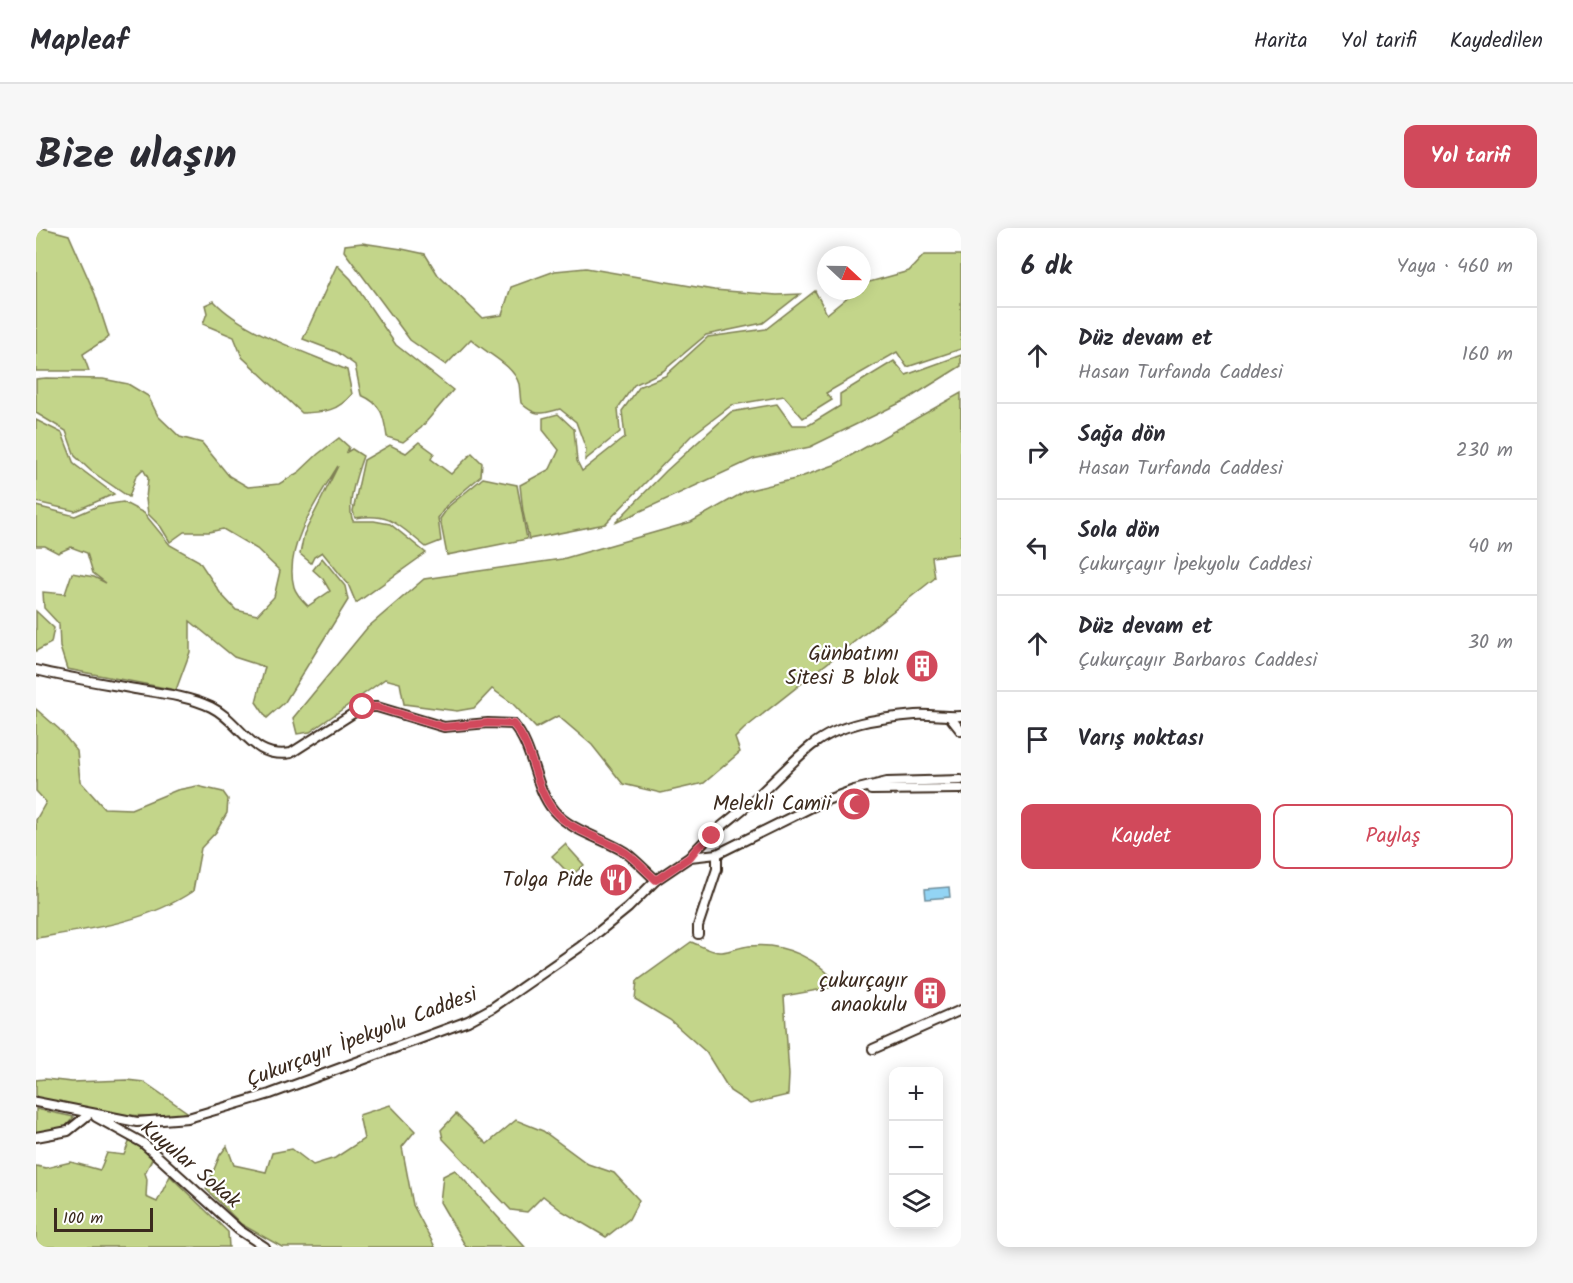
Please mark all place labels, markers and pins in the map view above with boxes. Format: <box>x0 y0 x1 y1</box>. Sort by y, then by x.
place label: Günbatımı Sitesi B blok <box>786 638 899 695</box>
building icon: Günbatımı Sitesi B blok <box>904 648 940 684</box>
mosque icon: Melekli Camii <box>836 786 872 822</box>
place label: Melekli Camii <box>713 788 832 821</box>
restaurant icon: Tolga Pide <box>598 862 634 898</box>
place label: Tolga Pide <box>503 864 594 897</box>
place label: çukurçayır anaokulu <box>819 965 908 1022</box>
building icon: çukurçayır anaokulu <box>912 975 948 1011</box>

